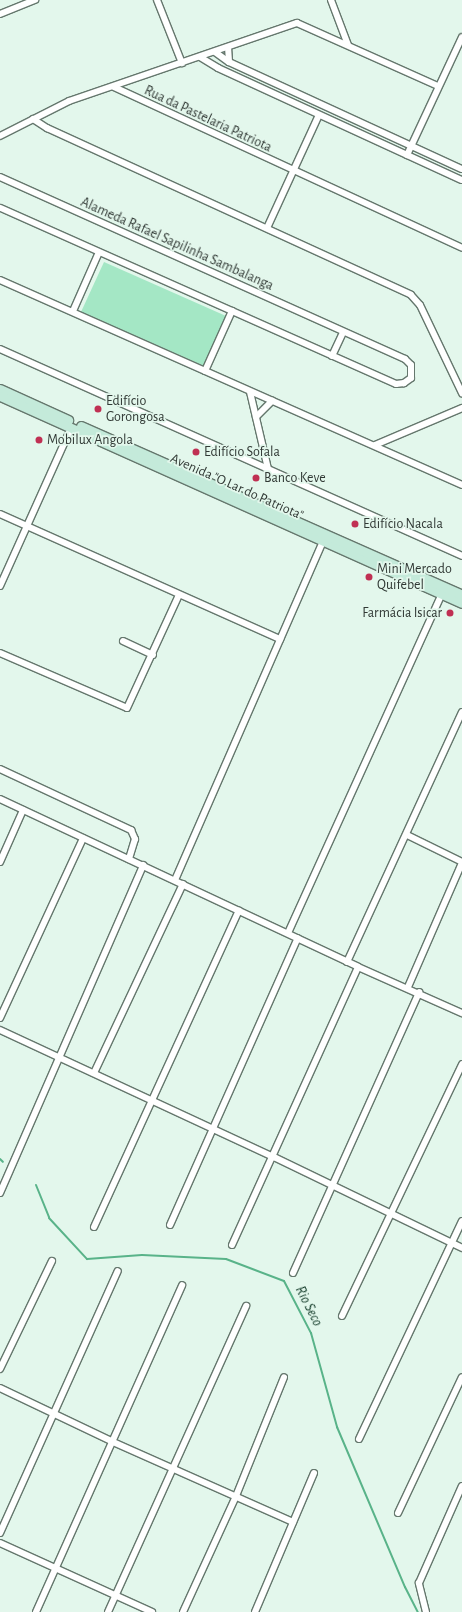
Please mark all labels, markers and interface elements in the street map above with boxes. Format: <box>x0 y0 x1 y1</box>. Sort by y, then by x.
street label: Rua da Pastelaria Patriota <box>142 82 274 156</box>
street label: Alameda Rafael Sapilinha Sambalanga <box>78 194 276 294</box>
place label: Edifício Gorongosa <box>106 393 165 426</box>
marker: Edifício Gorongosa <box>93 404 103 414</box>
place label: Mobilux Angola <box>47 432 133 448</box>
marker: Mobilux Angola <box>34 435 44 445</box>
place label: Edifício Sofala <box>204 444 280 460</box>
marker: Edifício Sofala <box>191 447 201 457</box>
street label: Avenida "O Lar do Patriota" <box>168 450 306 524</box>
place label: Banco Keve <box>264 470 326 486</box>
marker: Banco Keve <box>251 473 261 483</box>
place label: Edifício Nacala <box>363 516 443 532</box>
marker: Edifício Nacala <box>350 519 360 529</box>
place label: Mini Mercado Quifebel <box>377 561 452 594</box>
marker: Mini Mercado Quifebel <box>364 572 374 582</box>
place label: Farmácia Isicar <box>362 605 442 621</box>
marker: Farmácia Isicar <box>445 608 455 618</box>
water label: Rio Seco <box>291 1283 327 1329</box>

